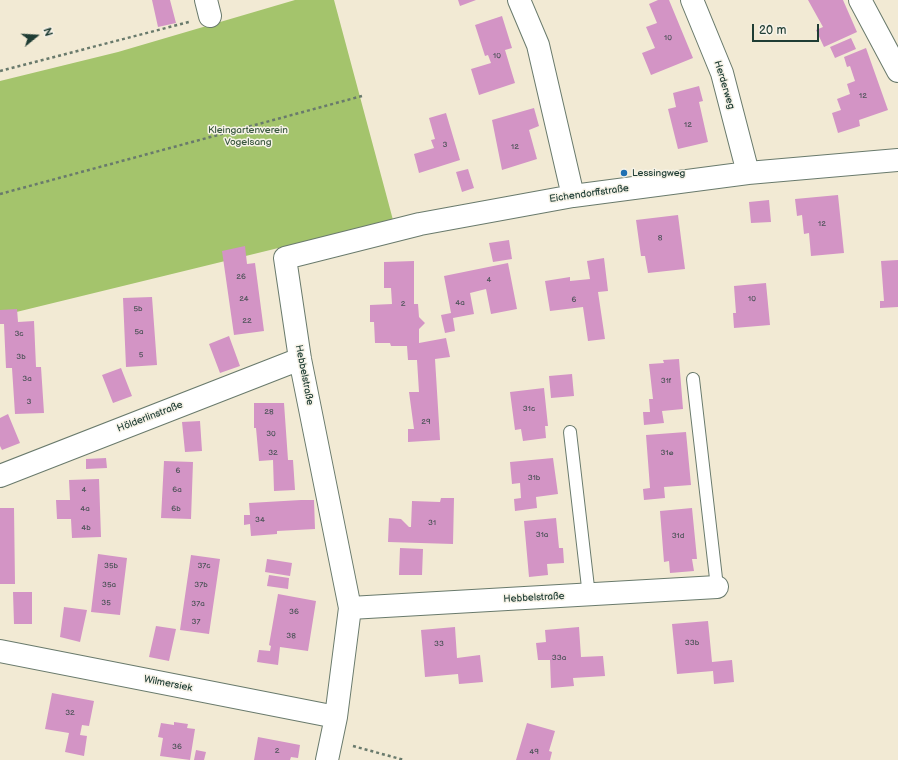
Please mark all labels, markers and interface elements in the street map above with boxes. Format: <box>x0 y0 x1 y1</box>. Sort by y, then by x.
north arrow <box>16 16 56 56</box>
scale bar <box>754 16 821 42</box>
text: 20 m <box>759 23 786 38</box>
text: N <box>40 26 55 38</box>
house number: 10 <box>664 33 672 43</box>
house number: 10 <box>493 51 501 61</box>
street label: Herderweg <box>711 59 737 111</box>
house number: 12 <box>859 91 867 101</box>
house number: 12 <box>684 120 692 130</box>
park label: Kleingartenverein Vogelsang <box>208 124 288 148</box>
house number: 3 <box>443 140 447 150</box>
house number: 12 <box>511 142 519 152</box>
place label: Lessingweg <box>632 167 685 179</box>
marker: Lessingweg <box>619 168 629 178</box>
street label: Eichendorffstraße <box>548 182 630 206</box>
house number: 12 <box>818 219 826 229</box>
house number: 8 <box>658 233 662 243</box>
house number: 26 <box>236 272 246 282</box>
house number: 4 <box>487 275 491 285</box>
house number: 24 <box>239 294 249 304</box>
house number: 10 <box>748 294 756 304</box>
house number: 6 <box>572 295 576 305</box>
house number: 4a <box>455 298 465 308</box>
house number: 2 <box>401 299 405 309</box>
house number: 5b <box>133 304 143 314</box>
house number: 22 <box>242 316 252 326</box>
house number: 5a <box>134 327 144 337</box>
house number: 3c <box>14 329 24 339</box>
street label: Hebbelstraße <box>292 344 316 406</box>
house number: 5 <box>139 350 143 360</box>
house number: 3b <box>16 352 26 362</box>
house number: 3a <box>22 374 32 384</box>
house number: 31f <box>661 376 671 386</box>
house number: 3 <box>27 397 31 407</box>
street label: Hölderlinstraße <box>116 399 184 435</box>
house number: 31c <box>523 404 535 414</box>
house number: 28 <box>264 407 274 417</box>
house number: 29 <box>421 417 431 427</box>
house number: 30 <box>266 429 276 439</box>
house number: 32 <box>268 448 278 458</box>
house number: 31e <box>661 448 673 458</box>
house number: 6 <box>176 466 180 476</box>
house number: 31b <box>528 473 540 483</box>
house number: 4 <box>82 485 86 495</box>
house number: 6a <box>172 485 182 495</box>
house number: 4a <box>80 504 90 514</box>
house number: 6b <box>171 504 181 514</box>
house number: 34 <box>255 515 265 525</box>
house number: 31 <box>428 518 436 528</box>
house number: 4b <box>81 523 91 533</box>
house number: 31a <box>536 530 548 540</box>
house number: 31d <box>672 531 684 541</box>
house number: 35b <box>104 561 118 571</box>
house number: 37c <box>197 561 211 571</box>
house number: 35a <box>102 580 116 590</box>
house number: 37b <box>194 580 208 590</box>
street label: Hebbelstraße <box>503 590 565 606</box>
house number: 35 <box>101 598 111 608</box>
house number: 37a <box>191 599 205 609</box>
house number: 36 <box>289 607 299 617</box>
house number: 37 <box>192 617 200 627</box>
house number: 38 <box>286 631 296 641</box>
house number: 33b <box>685 638 699 648</box>
house number: 33 <box>434 639 444 649</box>
house number: 33a <box>552 653 566 663</box>
street label: Wilmersiek <box>143 673 193 695</box>
house number: 32 <box>65 708 75 718</box>
house number: 36 <box>172 742 182 752</box>
house number: 2 <box>275 746 279 756</box>
house number: 49 <box>529 747 539 757</box>

